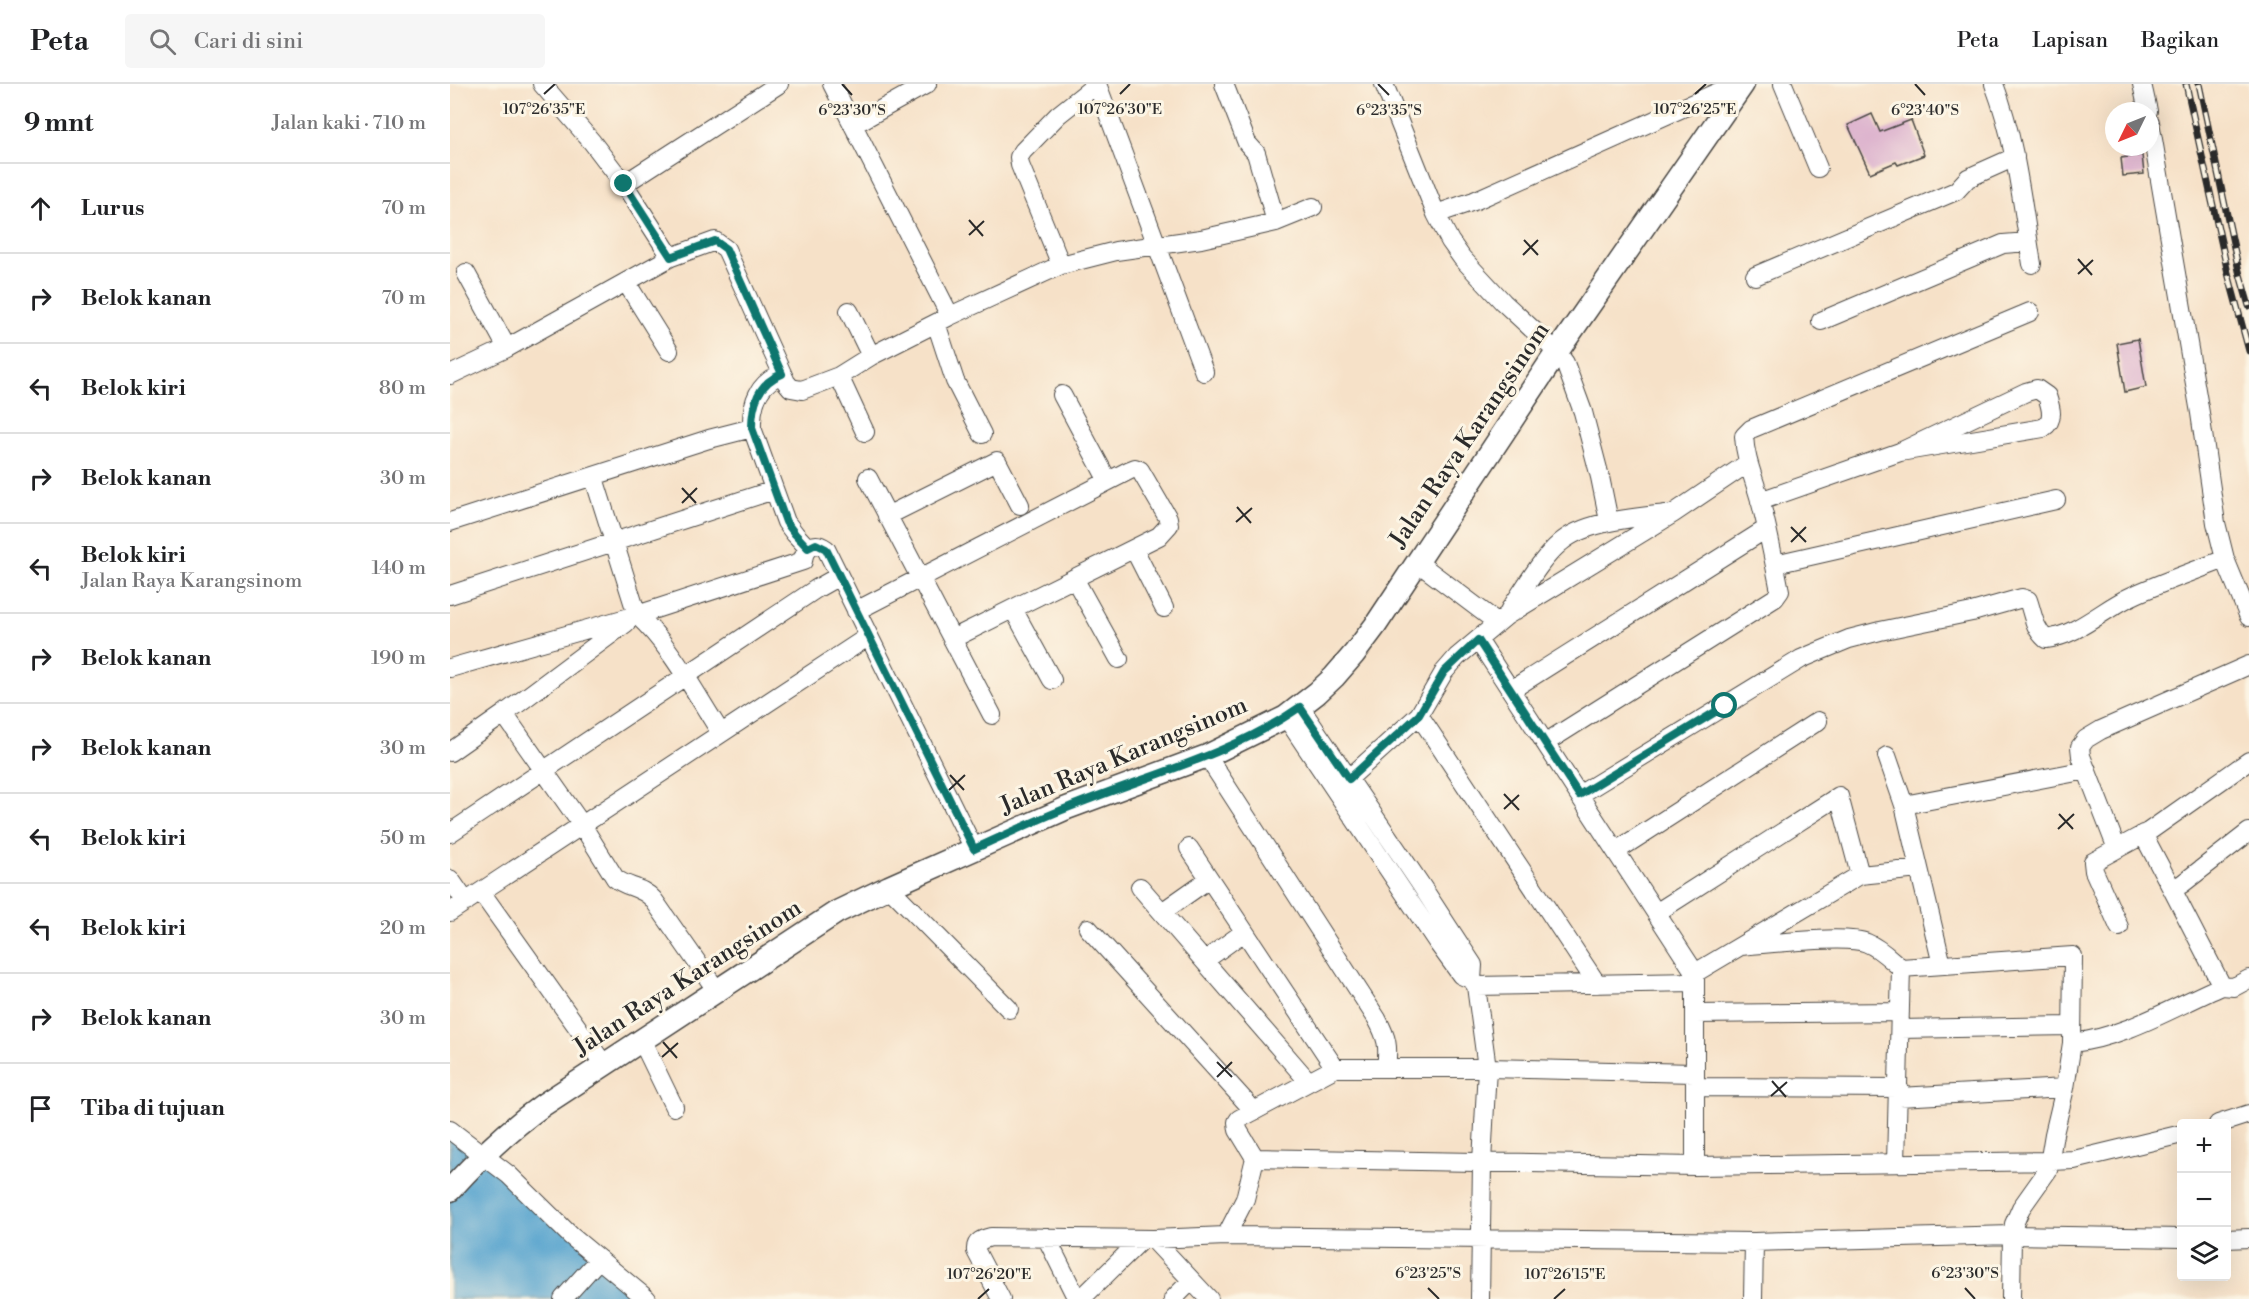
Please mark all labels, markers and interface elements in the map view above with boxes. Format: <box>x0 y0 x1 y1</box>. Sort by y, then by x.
search box <box>125 14 545 68</box>
text: Peta <box>30 24 89 59</box>
icon: search <box>146 25 179 58</box>
text: Cari di sini <box>194 28 303 55</box>
text: Peta <box>1957 28 1999 54</box>
text: Lapisan <box>2032 28 2108 54</box>
text: Bagikan <box>2141 28 2219 54</box>
text: 107°26'35"E <box>503 100 585 119</box>
text: 107°26'30"E <box>1078 100 1162 119</box>
text: 107°26'25"E <box>1654 100 1736 119</box>
text: 6°23'30"S <box>818 101 886 120</box>
text: 6°23'35"S <box>1356 101 1422 120</box>
text: 6°23'40"S <box>1891 101 1959 120</box>
north arrow <box>2105 102 2159 156</box>
text: 9 mnt <box>24 107 93 139</box>
text: Jalan kaki · 710 m <box>272 111 426 136</box>
route end <box>610 170 636 196</box>
icon: ahead <box>24 192 57 225</box>
text: Lurus <box>81 195 144 222</box>
text: 70 m <box>382 196 426 221</box>
icon: right <box>24 282 57 315</box>
text: Belok kanan <box>81 285 211 312</box>
text: 70 m <box>382 286 426 311</box>
street label: Jalan Raya Karangsinom <box>1383 317 1557 554</box>
icon: left <box>24 372 57 405</box>
text: Belok kiri <box>81 375 186 402</box>
text: 80 m <box>379 376 426 401</box>
icon: right <box>24 462 57 495</box>
text: Belok kanan <box>81 465 211 492</box>
text: 30 m <box>380 466 426 491</box>
text: Belok kiri <box>81 542 186 569</box>
icon: left <box>24 552 57 585</box>
text: 140 m <box>371 556 426 581</box>
text: Jalan Raya Karangsinom <box>81 569 302 594</box>
icon: right <box>24 642 57 675</box>
text: Belok kanan <box>81 645 211 672</box>
text: 190 m <box>371 646 426 671</box>
street label: Jalan Raya Karangsinom <box>995 690 1252 822</box>
route start <box>1711 692 1737 718</box>
icon: right <box>24 732 57 765</box>
text: Belok kanan <box>81 735 211 762</box>
text: 30 m <box>380 736 426 761</box>
icon: left <box>24 822 57 855</box>
text: Belok kiri <box>81 825 186 852</box>
text: 50 m <box>380 826 426 851</box>
street label: Jalan Raya Karangsinom <box>568 893 808 1063</box>
icon: left <box>24 912 57 945</box>
text: Belok kiri <box>81 915 186 942</box>
text: 20 m <box>380 916 426 941</box>
icon: right <box>24 1002 57 1035</box>
text: Belok kanan <box>81 1005 211 1032</box>
text: 30 m <box>380 1006 426 1031</box>
icon: arrive <box>24 1092 57 1125</box>
text: Tiba di tujuan <box>81 1095 225 1122</box>
map controls <box>2177 1119 2231 1281</box>
button: + <box>2177 1119 2231 1173</box>
button: − <box>2177 1173 2231 1227</box>
button: layers <box>2177 1227 2231 1281</box>
text: 6°23'25"S <box>1395 1264 1461 1283</box>
text: 6°23'30"S <box>1931 1264 1999 1283</box>
text: 107°26'20"E <box>947 1265 1031 1284</box>
text: 107°26'15"E <box>1525 1265 1605 1284</box>

